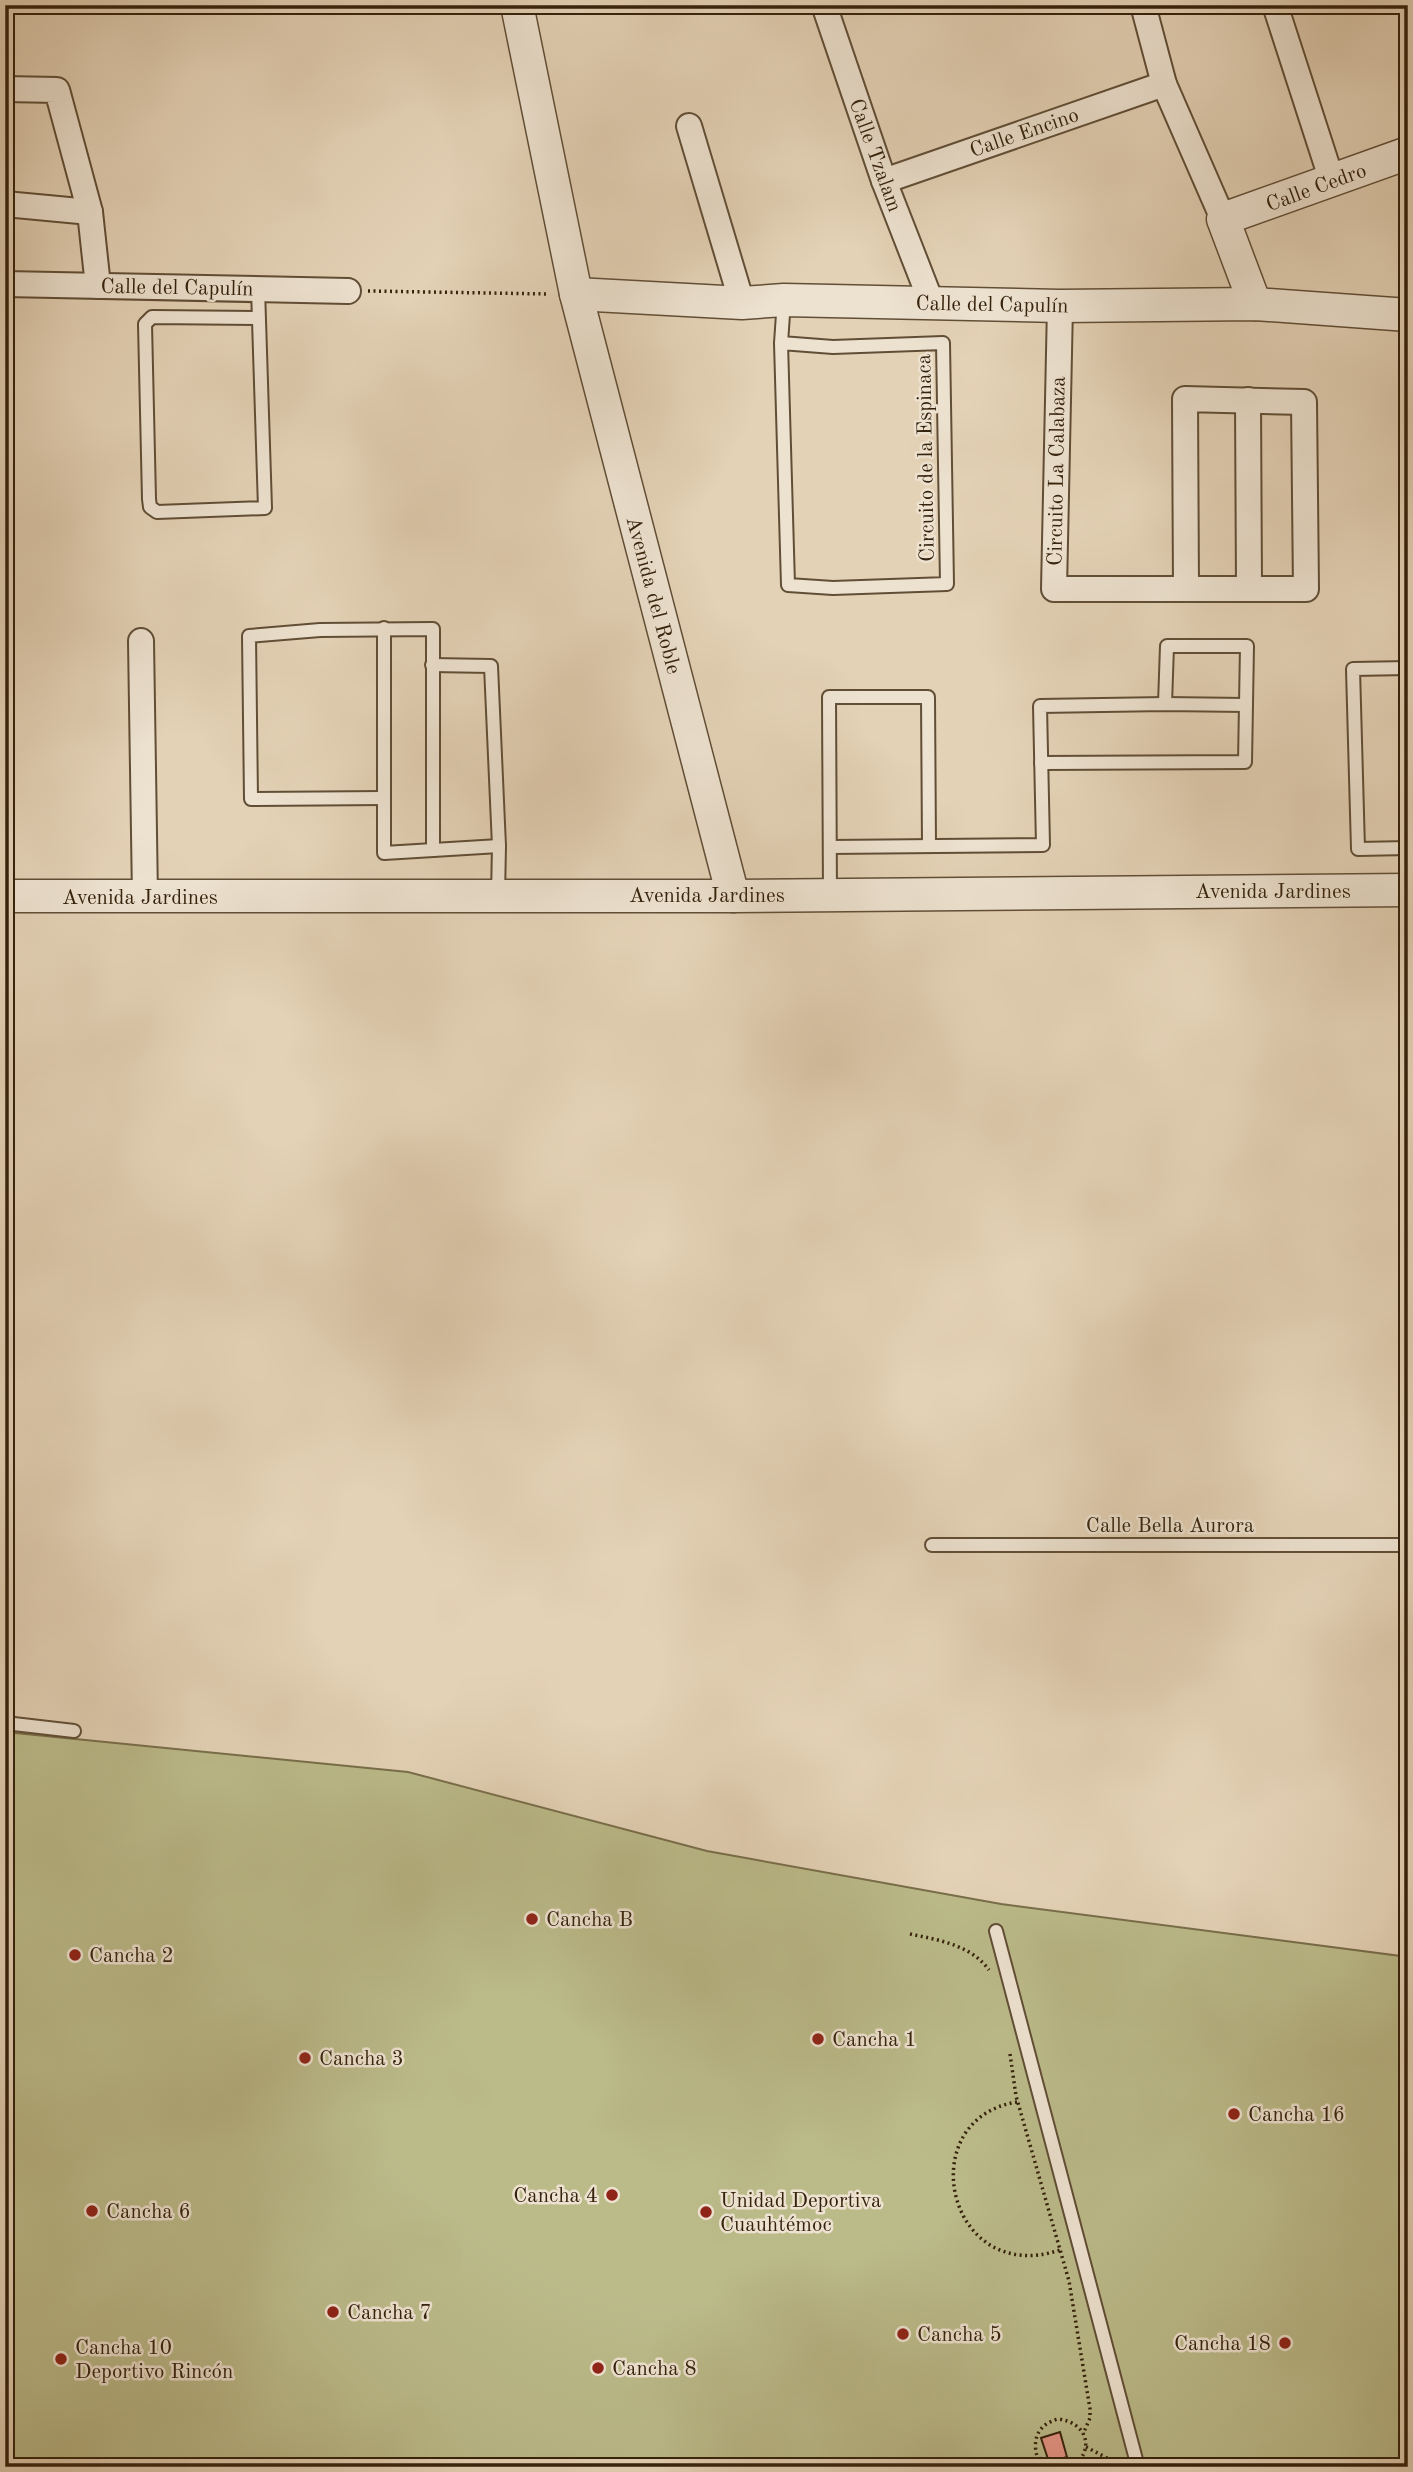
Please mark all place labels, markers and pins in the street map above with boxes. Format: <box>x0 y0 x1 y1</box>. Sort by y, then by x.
place label: Cancha B <box>546 1910 633 1931</box>
marker: Cancha B <box>524 1911 540 1927</box>
place label: Cancha 2 <box>89 1946 174 1967</box>
marker: Cancha 2 <box>67 1947 83 1963</box>
place label: Cancha 1 <box>832 2030 917 2051</box>
marker: Cancha 1 <box>810 2031 826 2047</box>
place label: Cancha 3 <box>319 2049 404 2070</box>
marker: Cancha 3 <box>297 2050 313 2066</box>
place label: Cancha 16 <box>1248 2105 1345 2126</box>
marker: Cancha 16 <box>1226 2106 1242 2122</box>
place label: Cancha 4 <box>513 2186 598 2207</box>
marker: Cancha 4 <box>604 2187 620 2203</box>
place label: Unidad Deportiva Cuauhtémoc <box>720 2191 881 2236</box>
place label: Cancha 6 <box>106 2202 191 2223</box>
marker: Cancha 6 <box>84 2203 100 2219</box>
marker: Unidad Deportiva Cuauhtémoc <box>698 2204 714 2220</box>
place label: Cancha 7 <box>347 2303 432 2324</box>
marker: Cancha 7 <box>325 2304 341 2320</box>
place label: Cancha 5 <box>917 2325 1002 2346</box>
marker: Cancha 5 <box>895 2326 911 2342</box>
place label: Cancha 18 <box>1174 2334 1271 2355</box>
marker: Cancha 18 <box>1277 2335 1293 2351</box>
place label: Cancha 10 Deportivo Rincón <box>75 2338 233 2383</box>
marker: Cancha 10 Deportivo Rincón <box>53 2351 69 2367</box>
place label: Cancha 8 <box>612 2359 697 2380</box>
marker: Cancha 8 <box>590 2360 606 2376</box>

